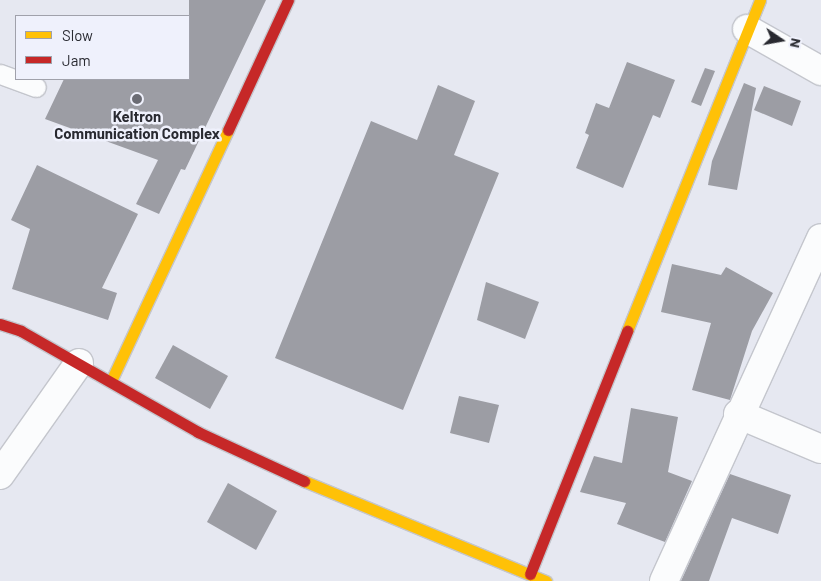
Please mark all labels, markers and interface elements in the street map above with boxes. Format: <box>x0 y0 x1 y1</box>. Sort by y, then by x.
legend <box>15 15 190 80</box>
north arrow <box>756 15 806 65</box>
text: Slow <box>62 26 93 44</box>
text: N <box>787 37 805 50</box>
text: Jam <box>62 51 91 69</box>
marker: Keltron Communication Complex <box>131 93 143 105</box>
place label: Keltron Communication Complex <box>54 107 220 142</box>

